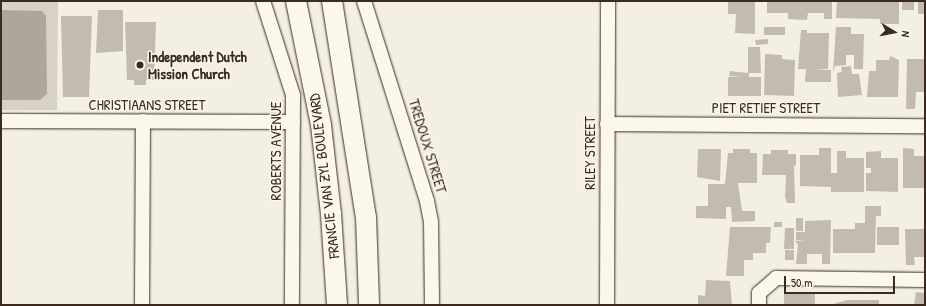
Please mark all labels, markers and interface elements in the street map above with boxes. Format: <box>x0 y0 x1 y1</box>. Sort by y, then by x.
north arrow <box>874 12 914 52</box>
text: N <box>898 30 913 38</box>
place label: Independent Dutch Mission Church <box>148 47 247 82</box>
marker: Independent Dutch Mission Church <box>135 60 145 70</box>
street label: FRANCIE VAN ZYL BOULEVARD <box>305 92 343 260</box>
street label: CHRISTIAANS STREET <box>89 96 205 114</box>
street label: TREDOUX STREET <box>405 97 451 195</box>
street label: PIET RETIEF STREET <box>712 99 820 117</box>
street label: ROBERTS AVENUE <box>267 102 285 200</box>
street label: RILEY STREET <box>581 116 599 190</box>
scale bar <box>786 268 897 294</box>
text: 50 m <box>791 274 812 291</box>

